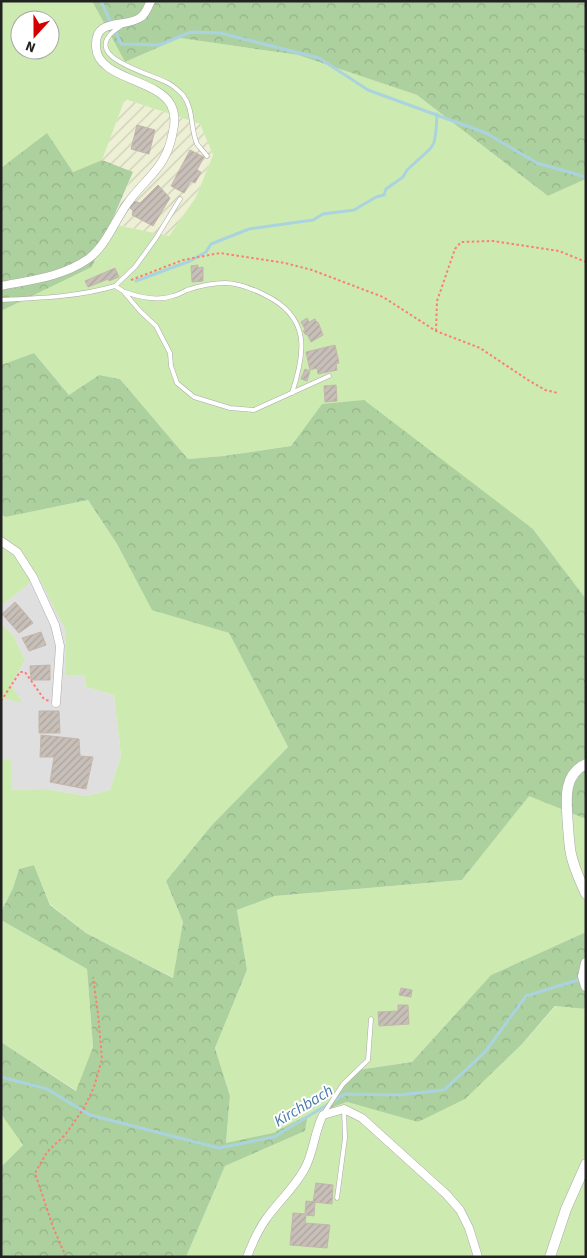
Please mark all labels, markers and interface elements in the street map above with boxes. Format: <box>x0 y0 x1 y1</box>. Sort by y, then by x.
north arrow <box>10 10 60 60</box>
text: N <box>23 35 39 57</box>
water label: Kirchbach <box>270 1079 337 1132</box>

